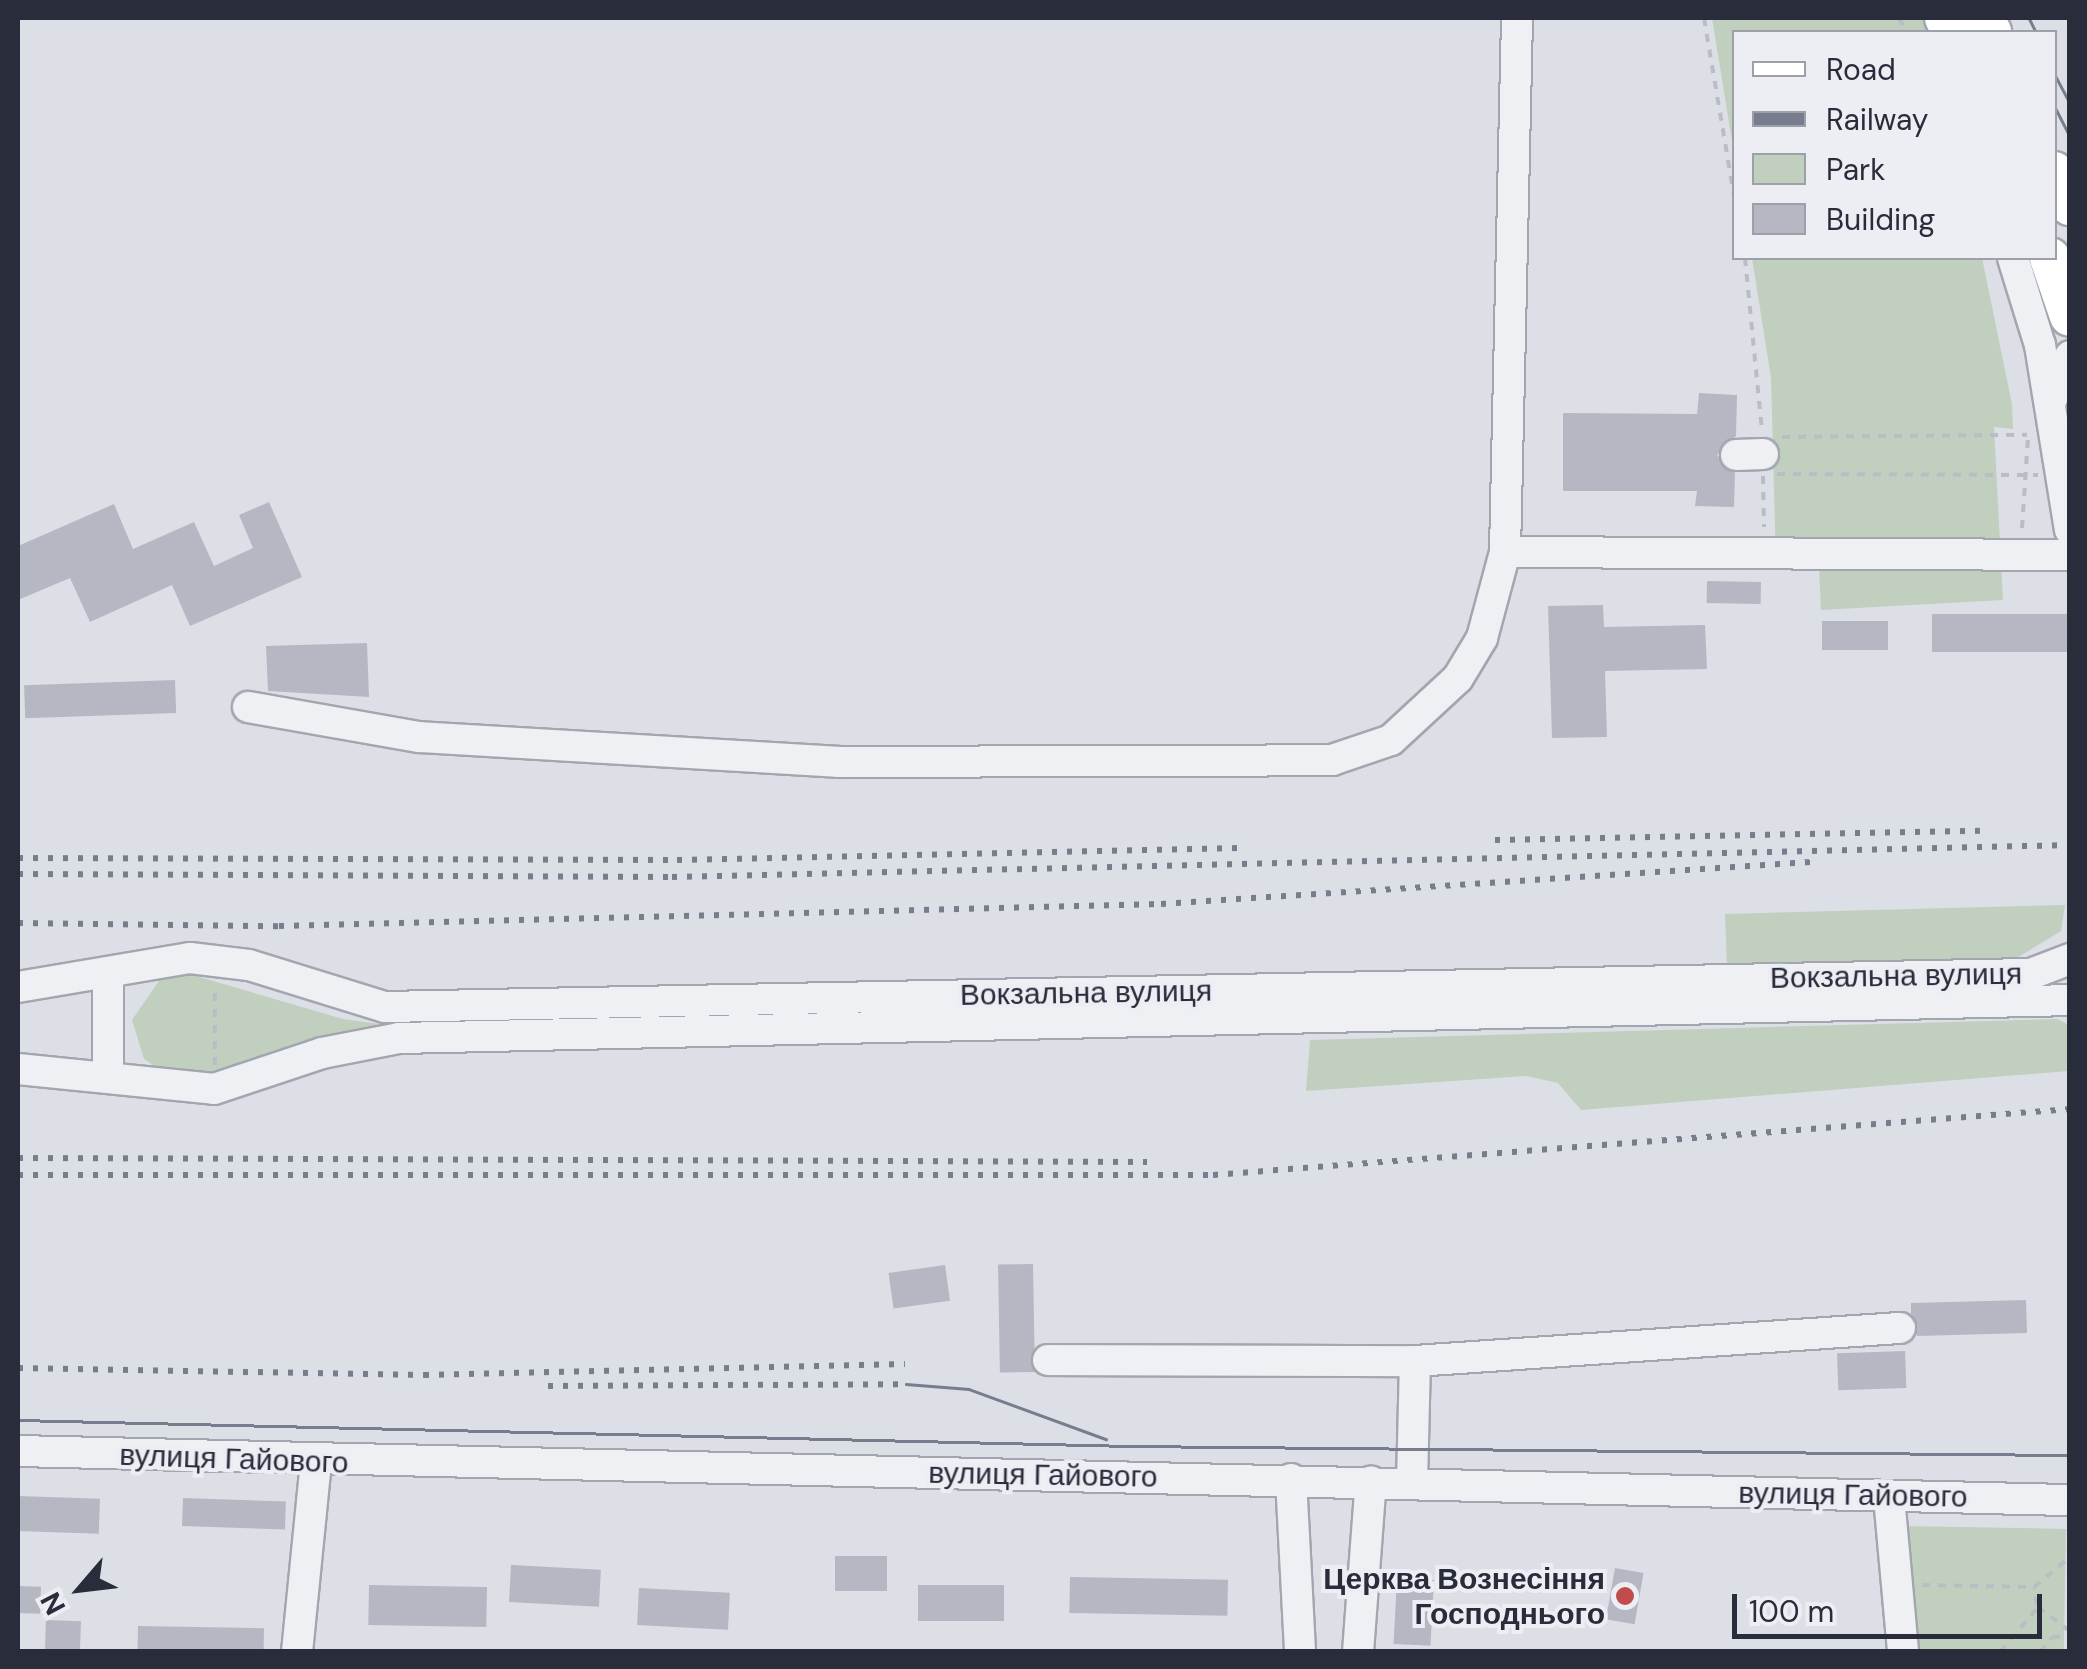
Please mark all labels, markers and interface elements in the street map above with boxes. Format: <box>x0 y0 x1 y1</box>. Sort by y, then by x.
legend <box>1732 30 2057 260</box>
text: Road <box>1826 50 1896 89</box>
text: Railway <box>1826 100 1929 139</box>
text: Park <box>1826 150 1885 189</box>
text: Building <box>1826 200 1935 239</box>
street label: Вокзальна вулиця <box>1770 956 2022 996</box>
street label: Вокзальна вулиця <box>960 973 1212 1013</box>
street label: вулиця Гайового <box>119 1437 349 1481</box>
street label: вулиця Гайового <box>928 1455 1158 1495</box>
street label: вулиця Гайового <box>1738 1475 1968 1515</box>
north arrow <box>30 1539 130 1639</box>
place label: Церква Вознесіння Господнього <box>1323 1561 1605 1632</box>
scale bar <box>1737 1574 2047 1636</box>
marker: Церква Вознесіння Господнього <box>1614 1585 1636 1607</box>
text: N <box>32 1586 74 1621</box>
text: 100 m <box>1749 1592 1834 1631</box>

